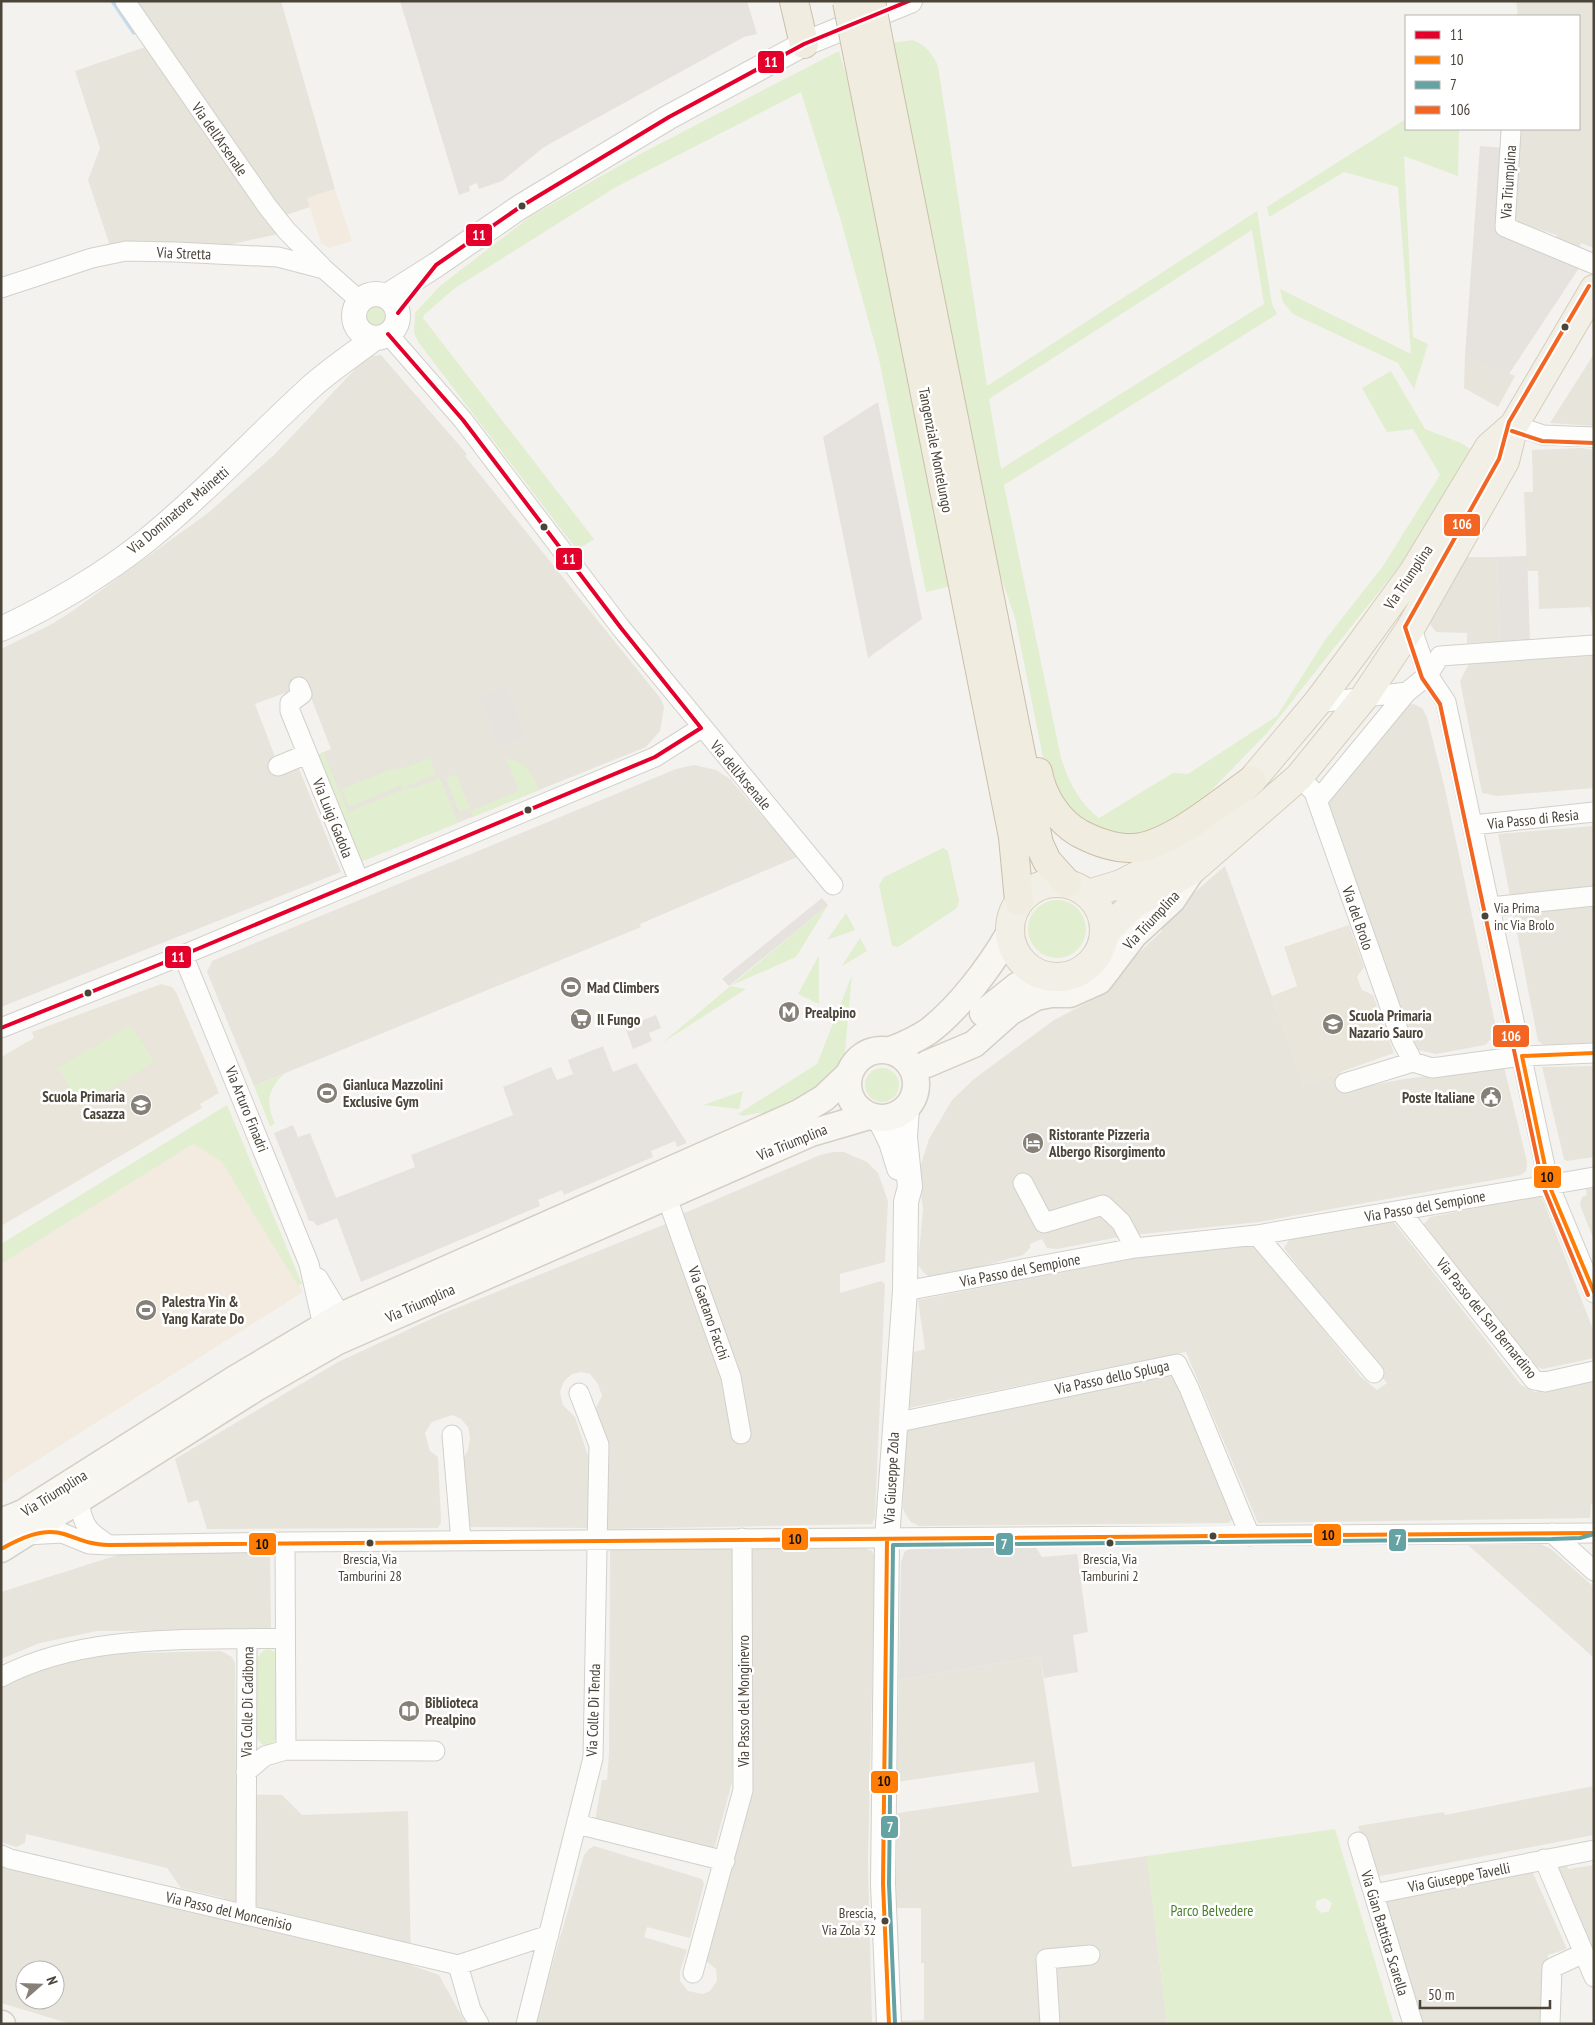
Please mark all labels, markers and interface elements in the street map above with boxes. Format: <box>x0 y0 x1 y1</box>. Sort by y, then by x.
legend <box>1405 15 1580 130</box>
text: 11 <box>1450 25 1464 44</box>
line badge: 11 <box>757 50 785 74</box>
text: 10 <box>1450 50 1464 69</box>
text: 11 <box>764 53 778 71</box>
text: 7 <box>1450 75 1457 94</box>
street label: Via dell'Arsenale <box>187 98 252 179</box>
text: 106 <box>1450 100 1471 119</box>
street label: Via Triumplina <box>1496 144 1520 221</box>
unlabelled marker <box>517 201 527 211</box>
line badge: 11 <box>465 223 493 247</box>
text: 11 <box>472 226 486 244</box>
street label: Via Stretta <box>155 243 212 263</box>
unlabelled marker <box>1560 322 1570 332</box>
street label: Tangenziale Montelungo <box>915 386 957 514</box>
street label: Via Dominatore Mainetti <box>123 462 233 559</box>
line badge: 106 <box>1443 513 1481 537</box>
text: 106 <box>1452 515 1472 533</box>
unlabelled marker <box>539 522 549 532</box>
street label: Via Triumplina <box>1379 541 1437 614</box>
line badge: 11 <box>555 547 583 571</box>
text: 11 <box>562 550 576 568</box>
street label: Via dell'Arsenale <box>706 736 776 814</box>
street label: Via Luigi Gadola <box>308 775 358 860</box>
unlabelled marker <box>523 805 533 815</box>
street label: Via Passo di Resia <box>1485 805 1580 833</box>
street label: Via del Brolo <box>1338 883 1378 952</box>
street label: Via Triumplina <box>1118 886 1183 954</box>
place label: Via Prima inc Via Brolo <box>1493 899 1554 934</box>
marker: Via Prima inc Via Brolo <box>1480 911 1490 921</box>
line badge: 11 <box>164 945 192 969</box>
text: 11 <box>171 948 185 966</box>
sports icon: Mad Climbers <box>559 975 583 999</box>
place label: Mad Climbers <box>587 978 659 997</box>
unlabelled marker <box>83 988 93 998</box>
metro station icon: Prealpino <box>777 1000 801 1024</box>
place label: Prealpino <box>805 1003 856 1022</box>
place label: Scuola Primaria Nazario Sauro <box>1349 1006 1432 1042</box>
supermarket icon: Il Fungo <box>569 1007 593 1031</box>
place label: Il Fungo <box>597 1010 641 1029</box>
school or university icon: Scuola Primaria Nazario Sauro <box>1321 1012 1345 1036</box>
line badge: 106 <box>1492 1024 1530 1048</box>
text: 106 <box>1501 1027 1521 1045</box>
street label: Via Arturo Finadri <box>221 1062 273 1155</box>
place label: Gianluca Mazzolini Exclusive Gym <box>343 1075 443 1111</box>
sports icon: Gianluca Mazzolini Exclusive Gym <box>315 1081 339 1105</box>
public building icon: Poste Italiane <box>1479 1085 1503 1109</box>
place label: Scuola Primaria Casazza <box>42 1087 125 1123</box>
place label: Poste Italiane <box>1402 1088 1475 1107</box>
school or university icon: Scuola Primaria Casazza <box>129 1093 153 1117</box>
street label: Via Triumplina <box>753 1119 830 1165</box>
place label: Ristorante Pizzeria Albergo Risorgimento <box>1048 1125 1166 1161</box>
hotel icon: Ristorante Pizzeria Albergo Risorgimento <box>1021 1131 1045 1155</box>
line badge: 10 <box>1533 1165 1562 1189</box>
text: 10 <box>1540 1168 1554 1186</box>
street label: Via Passo del Sempione <box>1362 1186 1487 1226</box>
street label: Via Passo del Sempione <box>957 1249 1082 1291</box>
street label: Via Passo del San Bernardino <box>1432 1253 1542 1382</box>
street label: Via Gaetano Facchi <box>684 1263 734 1362</box>
street label: Via Triumplina <box>381 1279 458 1327</box>
place label: Palestra Yin & Yang Karate Do <box>161 1292 244 1328</box>
sports icon: Palestra Yin & Yang Karate Do <box>134 1298 158 1322</box>
street label: Via Passo dello Spluga <box>1052 1356 1171 1399</box>
street label: Via Giuseppe Zola <box>879 1432 903 1525</box>
street label: Via Triumplina <box>17 1465 90 1521</box>
line badge: 10 <box>1313 1523 1342 1547</box>
text: 10 <box>1321 1526 1335 1544</box>
line badge: 10 <box>781 1527 809 1551</box>
line badge: 7 <box>1388 1528 1407 1552</box>
text: 10 <box>788 1530 802 1548</box>
unlabelled marker <box>1208 1531 1218 1541</box>
text: 7 <box>1395 1531 1402 1549</box>
line badge: 10 <box>248 1532 277 1556</box>
line badge: 7 <box>995 1532 1014 1556</box>
text: 10 <box>255 1535 269 1553</box>
text: 7 <box>1001 1535 1008 1553</box>
marker: Brescia, Via Tamburini 28 <box>365 1538 375 1548</box>
marker: Brescia, Via Tamburini 2 <box>1105 1538 1115 1548</box>
place label: Brescia, Via Tamburini 28 <box>338 1550 402 1585</box>
place label: Brescia, Via Tamburini 2 <box>1081 1550 1139 1585</box>
street label: Via Passo del Monginevro <box>734 1635 753 1768</box>
street label: Via Colle Di Cadibona <box>237 1646 257 1759</box>
street label: Via Colle Di Tenda <box>582 1663 604 1758</box>
place label: Biblioteca Prealpino <box>425 1693 478 1729</box>
library icon: Biblioteca Prealpino <box>397 1699 421 1723</box>
line badge: 10 <box>870 1770 899 1794</box>
text: 10 <box>877 1772 891 1790</box>
line badge: 7 <box>880 1815 899 1839</box>
text: 7 <box>887 1818 894 1836</box>
street label: Via Giuseppe Tavelli <box>1405 1858 1512 1896</box>
street label: Via Gian Battista Scarella <box>1357 1867 1413 1998</box>
street label: Via Passo del Moncenisio <box>163 1887 294 1935</box>
park label: Parco Belvedere <box>1171 1901 1253 1920</box>
place label: Brescia, Via Zola 32 <box>821 1904 876 1939</box>
marker: Brescia, Via Zola 32 <box>880 1916 890 1926</box>
north arrow <box>15 1960 65 2010</box>
text: N <box>42 1974 62 1987</box>
scale bar <box>1420 1978 1550 2010</box>
text: 50 m <box>1428 1985 1454 2004</box>

